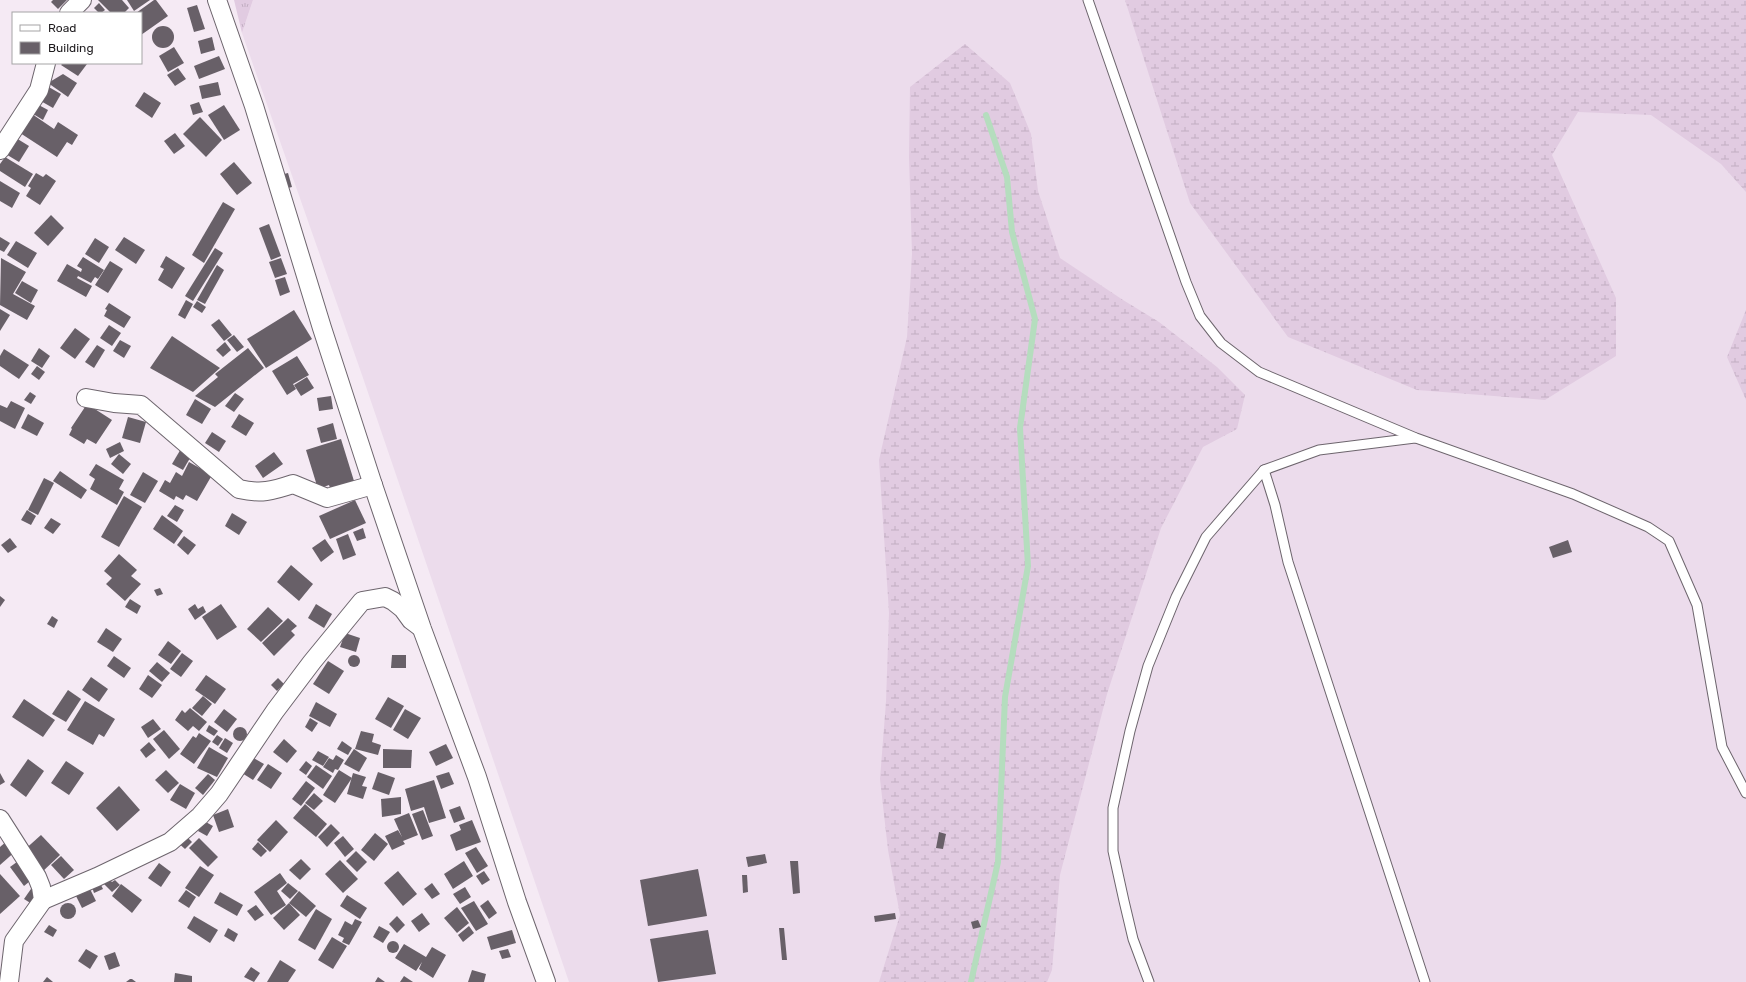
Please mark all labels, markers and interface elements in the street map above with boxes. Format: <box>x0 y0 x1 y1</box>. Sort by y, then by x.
legend <box>12 12 142 64</box>
text: Road <box>48 21 76 35</box>
text: Building <box>48 41 94 55</box>

